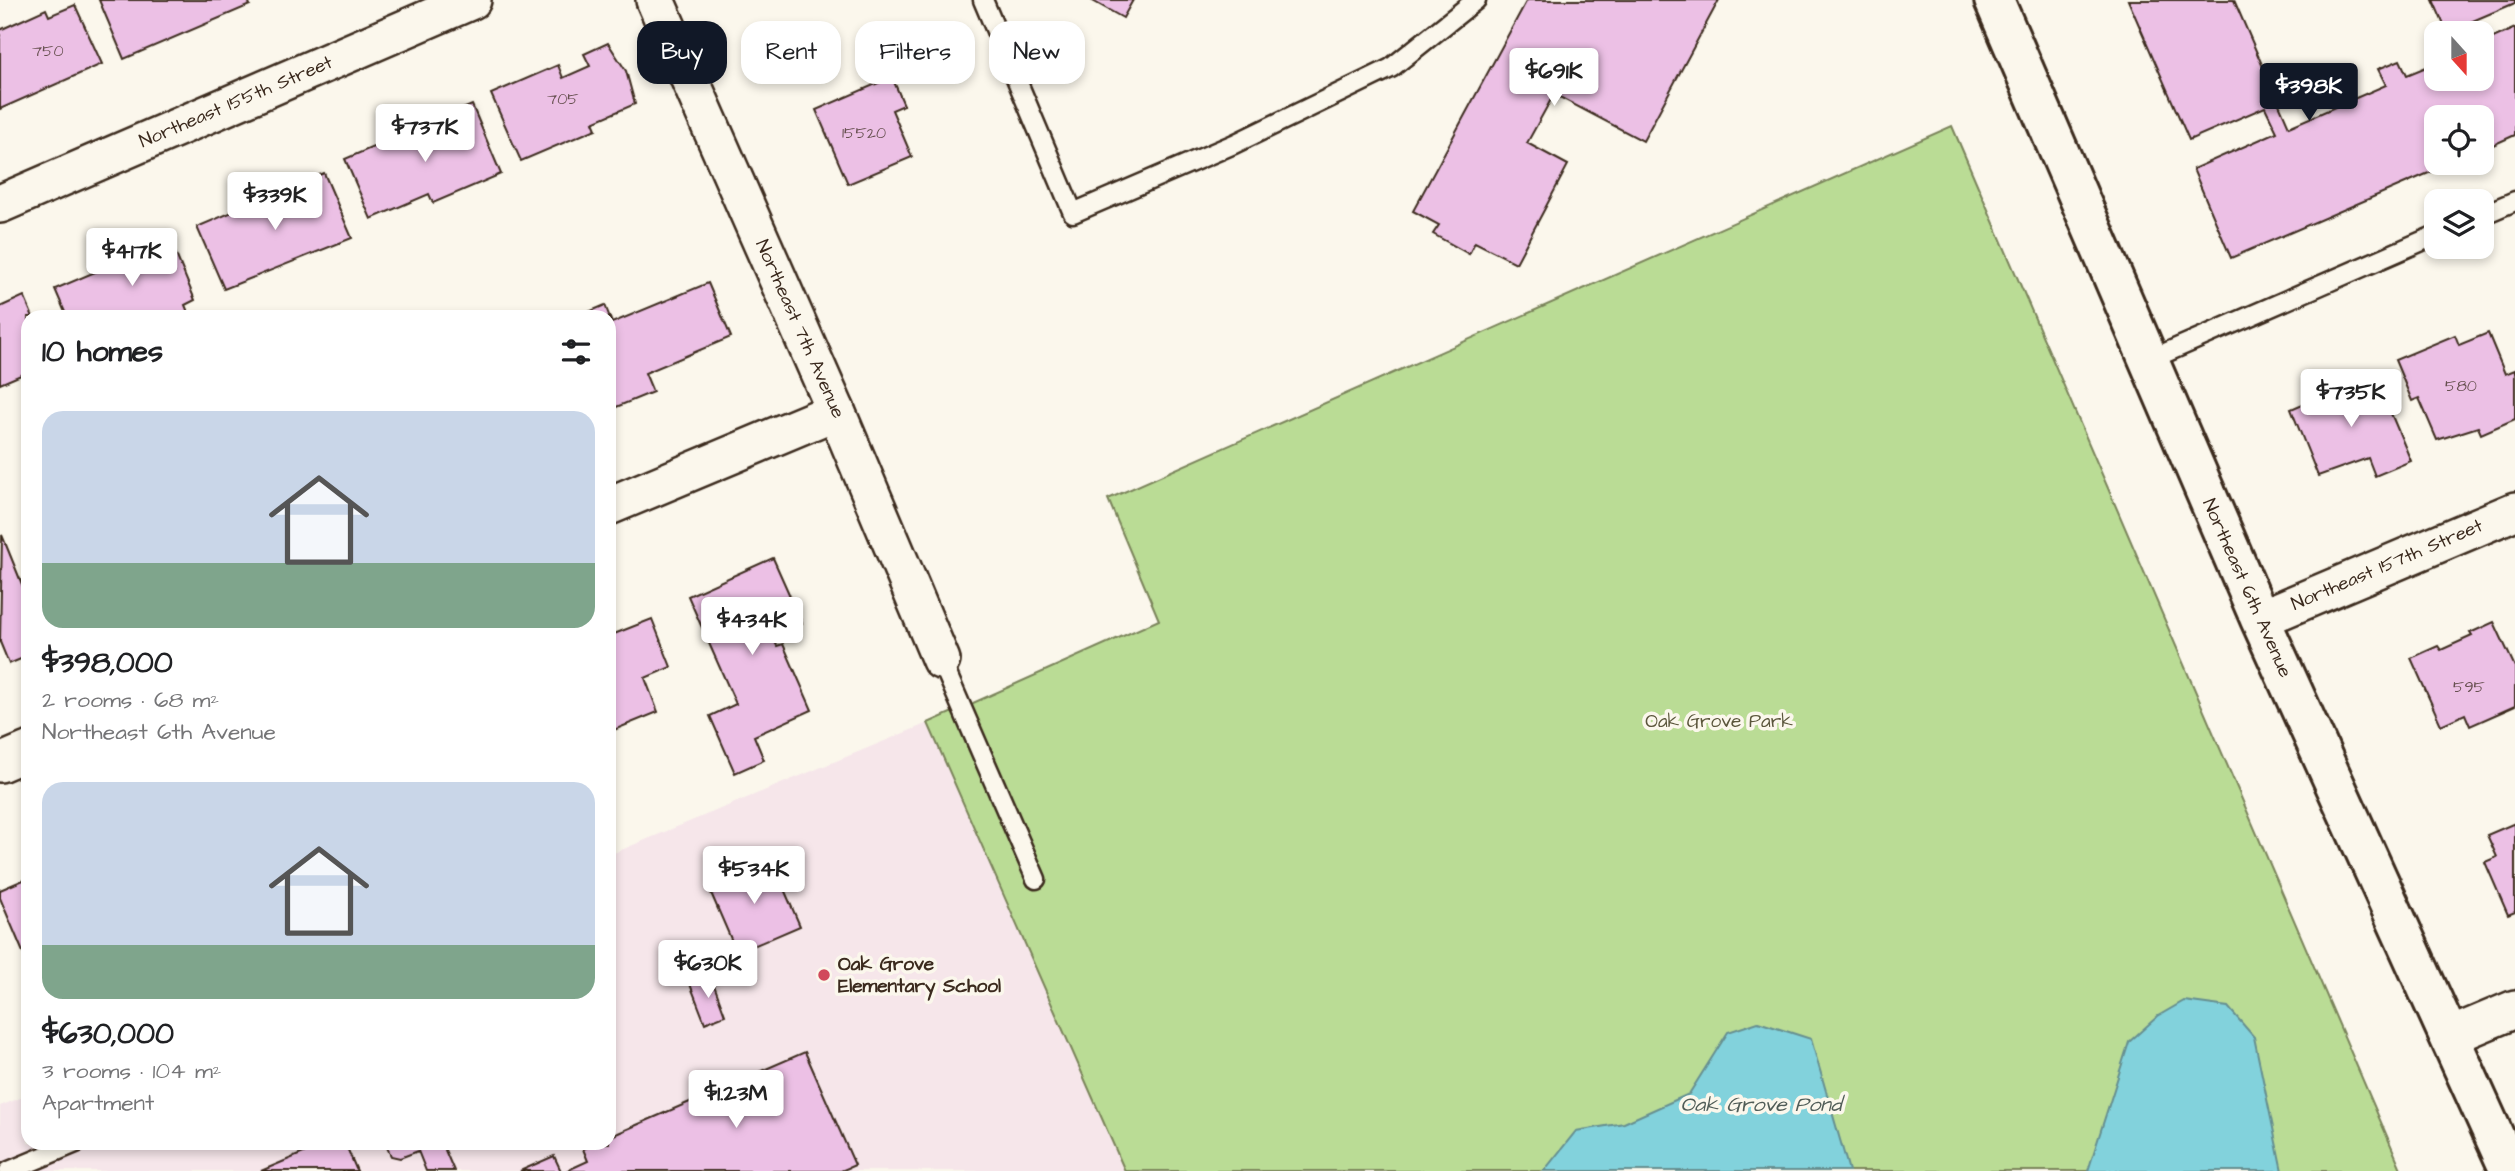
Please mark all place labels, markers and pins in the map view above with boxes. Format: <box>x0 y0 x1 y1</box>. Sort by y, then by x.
pin: $691K <box>1505 48 1603 108</box>
pin: $398K <box>2260 64 2358 123</box>
pin: $737K <box>376 104 474 164</box>
pin: $339K <box>226 173 324 232</box>
pin: $417K <box>83 229 181 288</box>
pin: $735K <box>2302 370 2400 429</box>
pin: $434K <box>703 598 801 657</box>
pin: $534K <box>705 846 803 906</box>
pin: $630K <box>659 940 757 1000</box>
place label: Oak Grove Elementary School <box>838 951 1001 1001</box>
marker: Oak Grove Elementary School <box>816 967 832 983</box>
pin: $1.23M <box>679 1070 793 1130</box>

